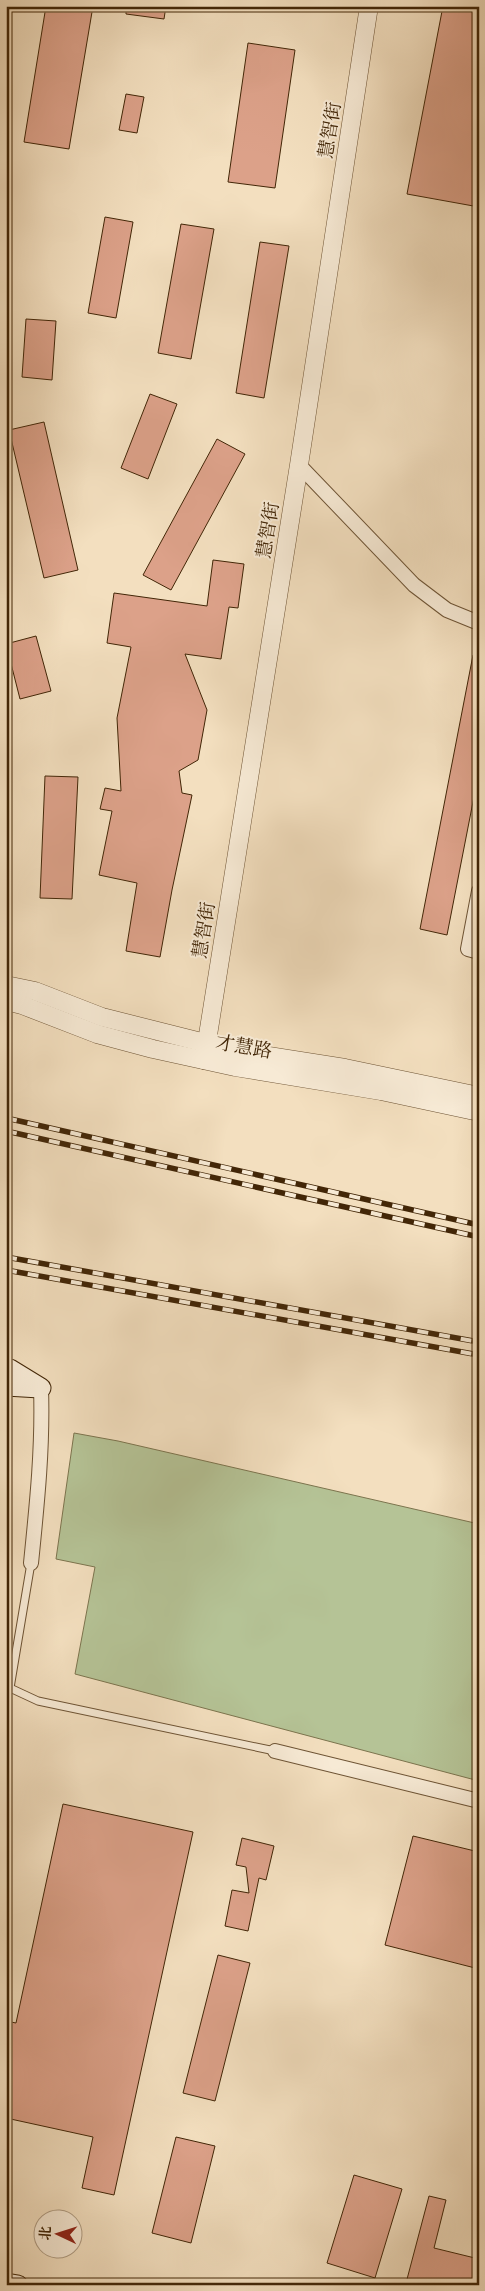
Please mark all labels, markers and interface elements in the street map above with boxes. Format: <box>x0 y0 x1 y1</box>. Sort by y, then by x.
street label: 慧智街 <box>314 100 348 161</box>
street label: 慧智街 <box>252 500 286 561</box>
street label: 慧智街 <box>188 900 222 961</box>
street label: 才慧路 <box>213 1030 274 1066</box>
north arrow <box>32 2208 82 2258</box>
text: 北 <box>37 2226 56 2241</box>

